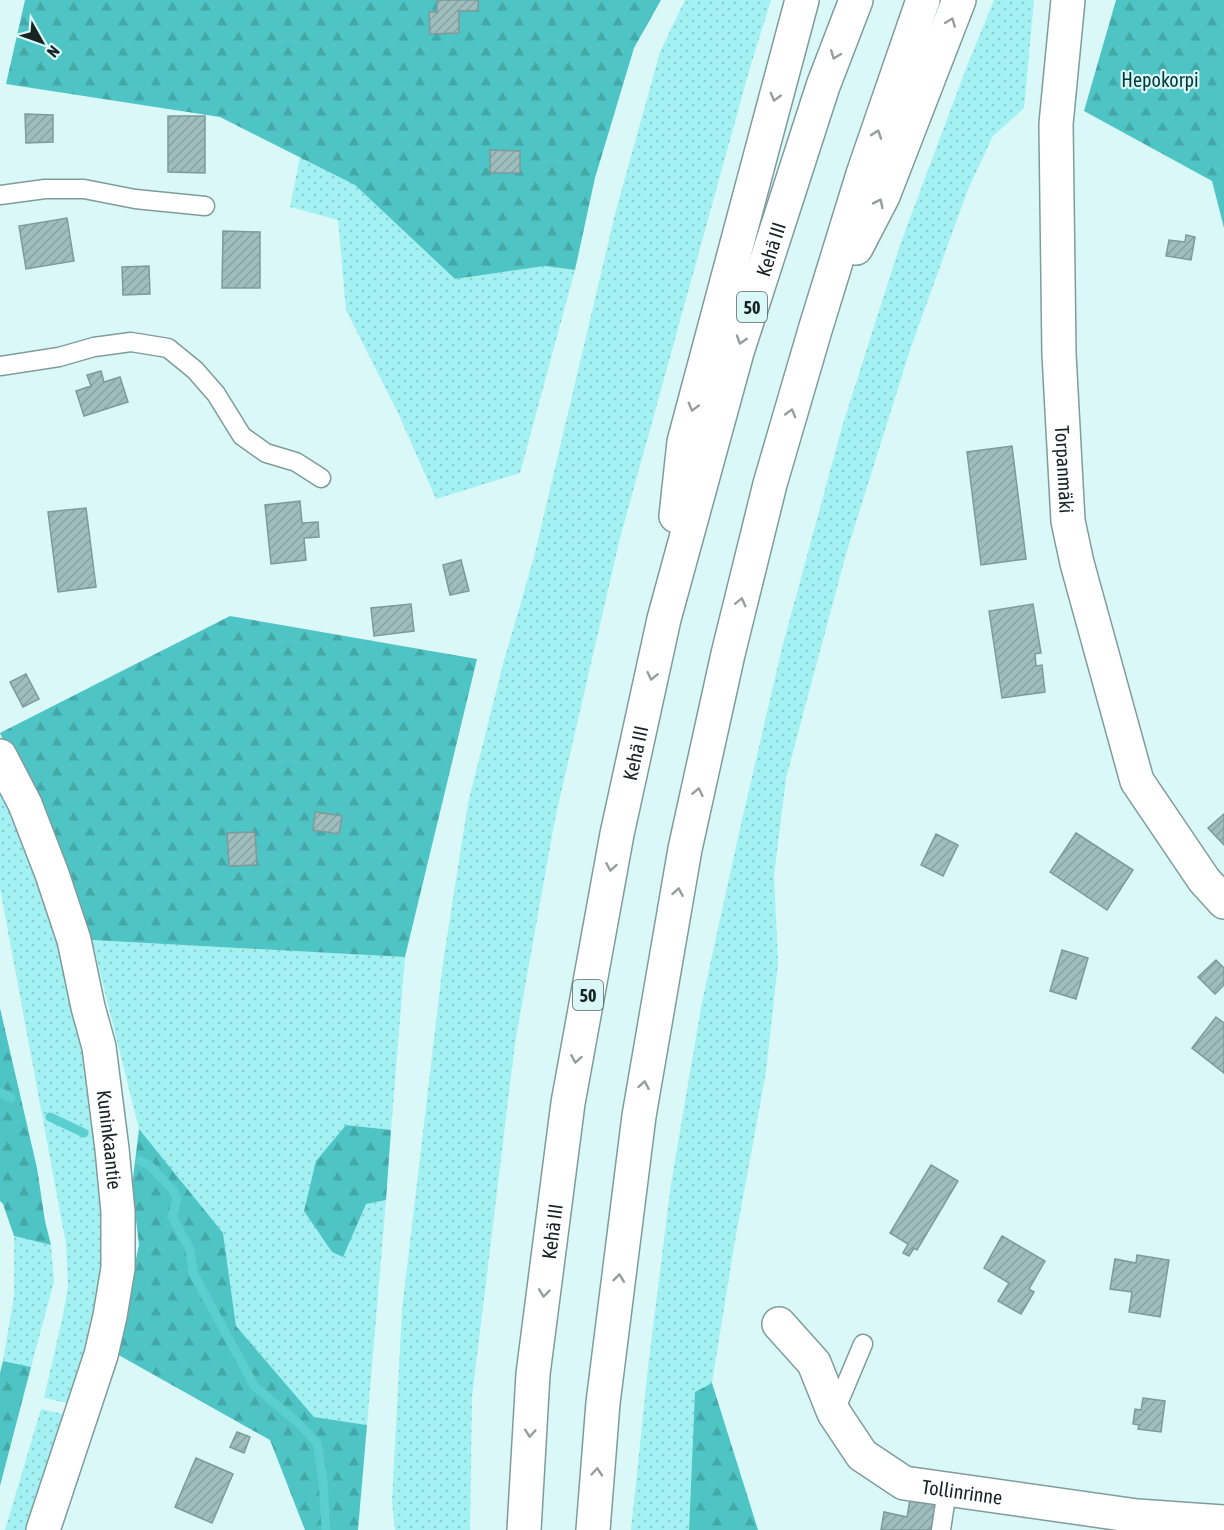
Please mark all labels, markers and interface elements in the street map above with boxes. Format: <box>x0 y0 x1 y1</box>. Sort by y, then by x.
north arrow <box>12 12 72 72</box>
one-way arrow <box>944 17 956 28</box>
text: N <box>44 42 63 61</box>
one-way arrow <box>830 49 842 60</box>
park label: Hepokorpi <box>1121 68 1199 91</box>
one-way arrow <box>770 91 782 102</box>
one-way arrow <box>870 129 882 140</box>
one-way arrow <box>872 199 884 210</box>
street label: Kehä III <box>751 219 790 279</box>
road number: 50 <box>737 292 767 322</box>
one-way arrow <box>736 334 748 345</box>
one-way arrow <box>688 401 700 412</box>
one-way arrow <box>784 408 796 419</box>
street label: Torpanmäki <box>1051 425 1079 514</box>
one-way arrow <box>733 597 746 607</box>
one-way arrow <box>646 671 659 681</box>
street label: Kehä III <box>618 723 652 782</box>
one-way arrow <box>690 787 703 797</box>
one-way arrow <box>605 861 618 871</box>
one-way arrow <box>671 888 683 897</box>
road number: 50 <box>573 980 603 1010</box>
one-way arrow <box>571 1054 583 1063</box>
one-way arrow <box>637 1080 650 1090</box>
street label: Kuninkaantie <box>93 1089 127 1190</box>
street label: Kehä III <box>536 1202 566 1260</box>
one-way arrow <box>612 1273 624 1282</box>
one-way arrow <box>538 1289 550 1298</box>
one-way arrow <box>523 1428 536 1437</box>
one-way arrow <box>591 1467 604 1476</box>
street label: Tollinrinne <box>921 1474 1004 1508</box>

